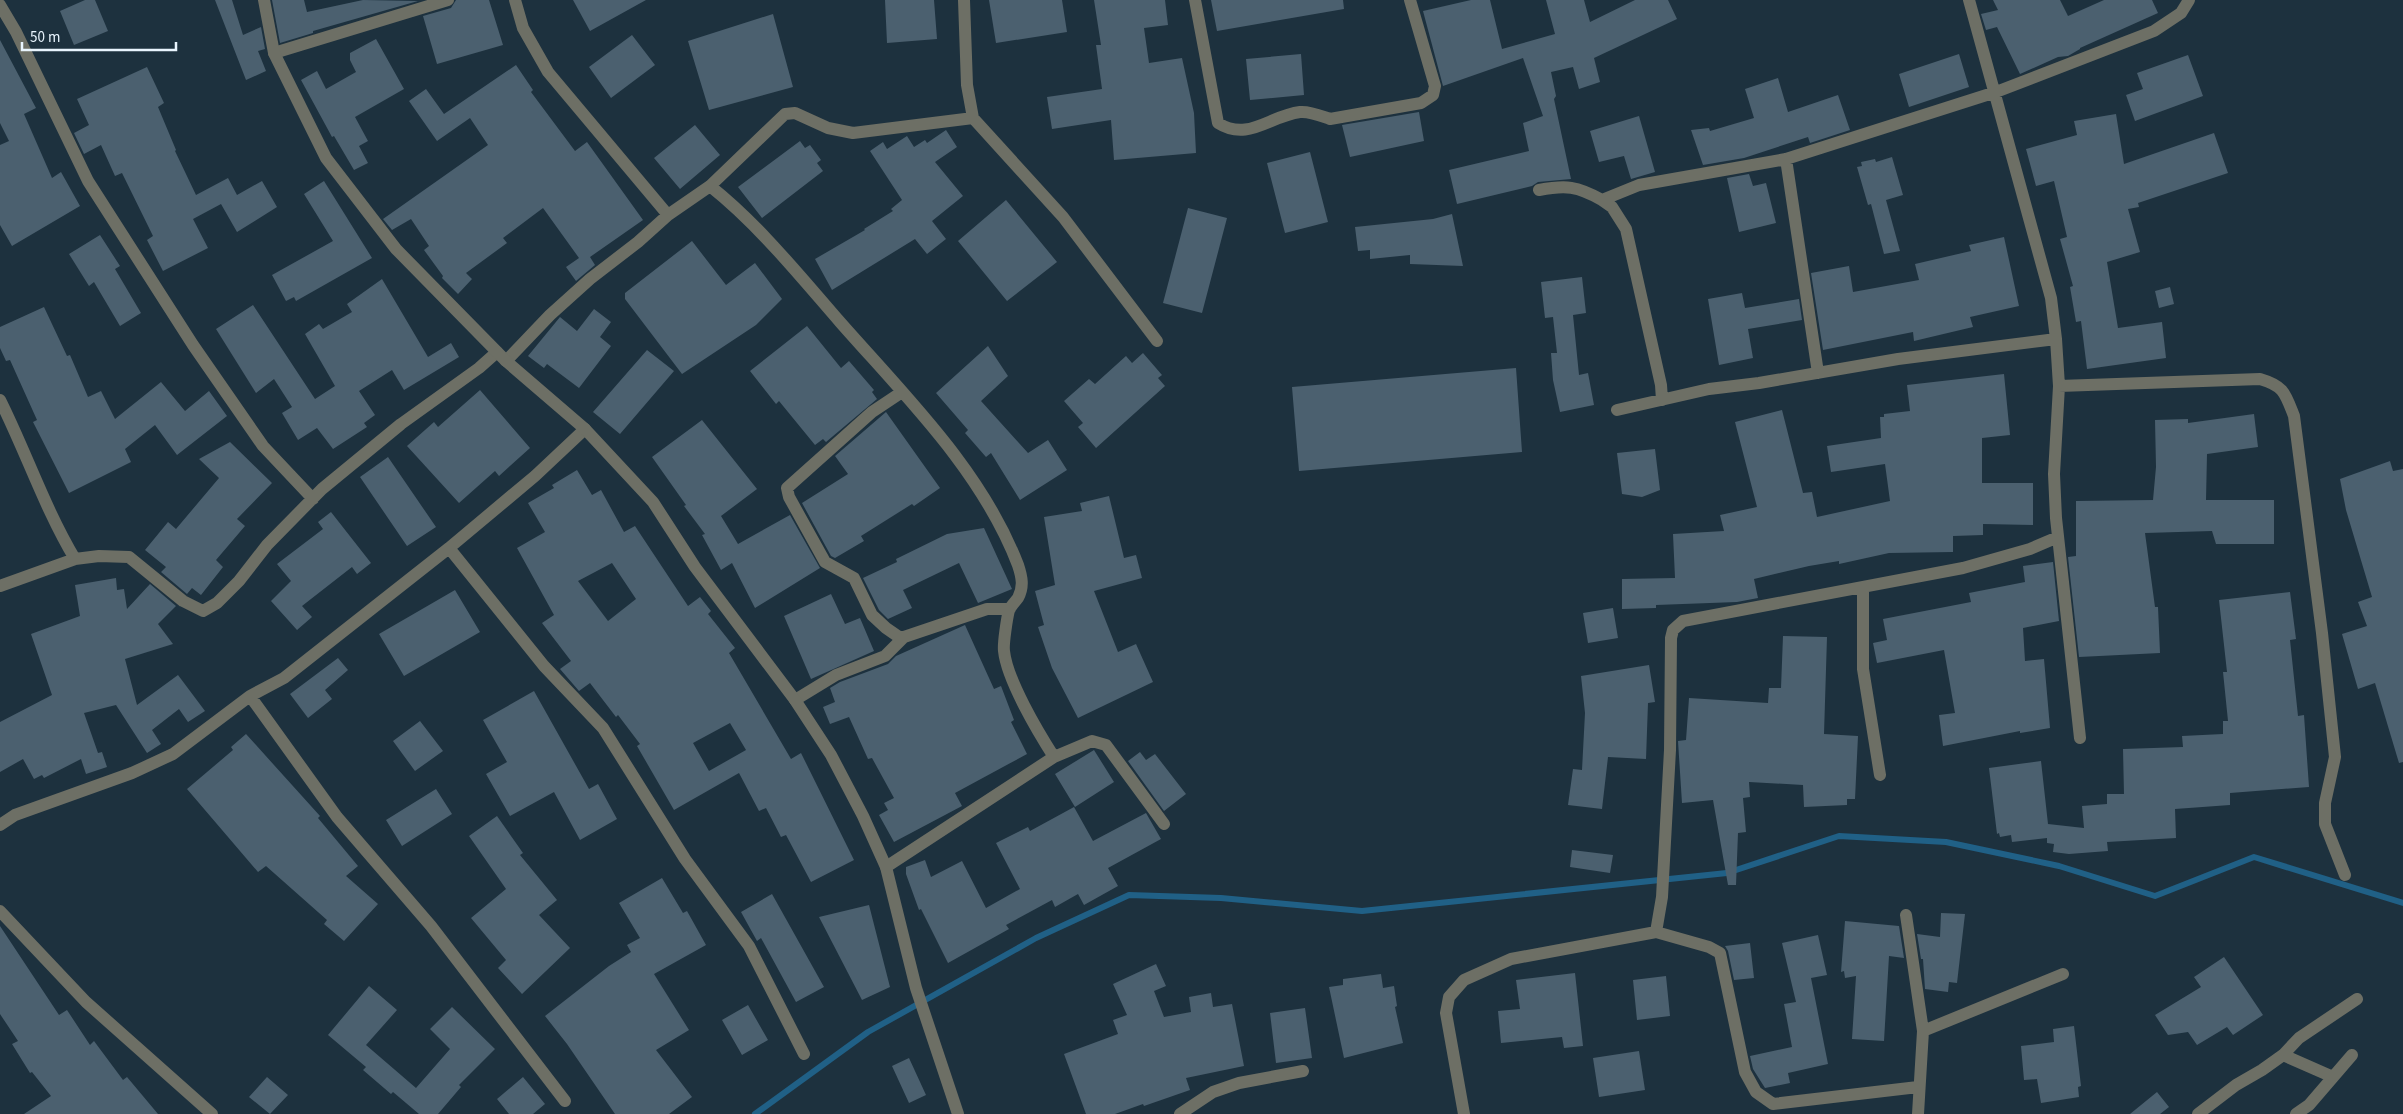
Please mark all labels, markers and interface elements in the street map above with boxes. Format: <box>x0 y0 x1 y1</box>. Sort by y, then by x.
scale bar <box>22 20 176 52</box>
text: 50 m <box>30 27 60 48</box>

